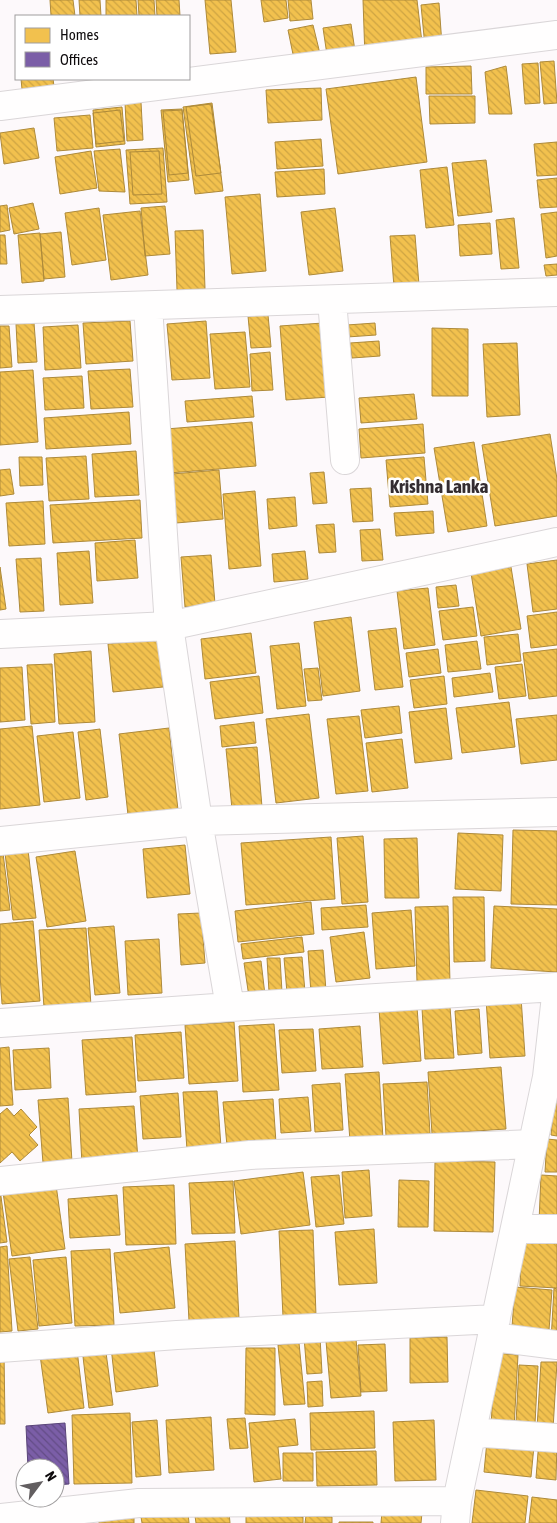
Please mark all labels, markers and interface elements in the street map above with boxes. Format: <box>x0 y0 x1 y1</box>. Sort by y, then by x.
legend <box>15 15 190 80</box>
text: Homes <box>60 26 99 43</box>
text: Offices <box>60 51 98 68</box>
district label: Krishna Lanka <box>390 475 488 497</box>
north arrow <box>15 1458 65 1508</box>
text: N <box>42 1468 60 1484</box>

